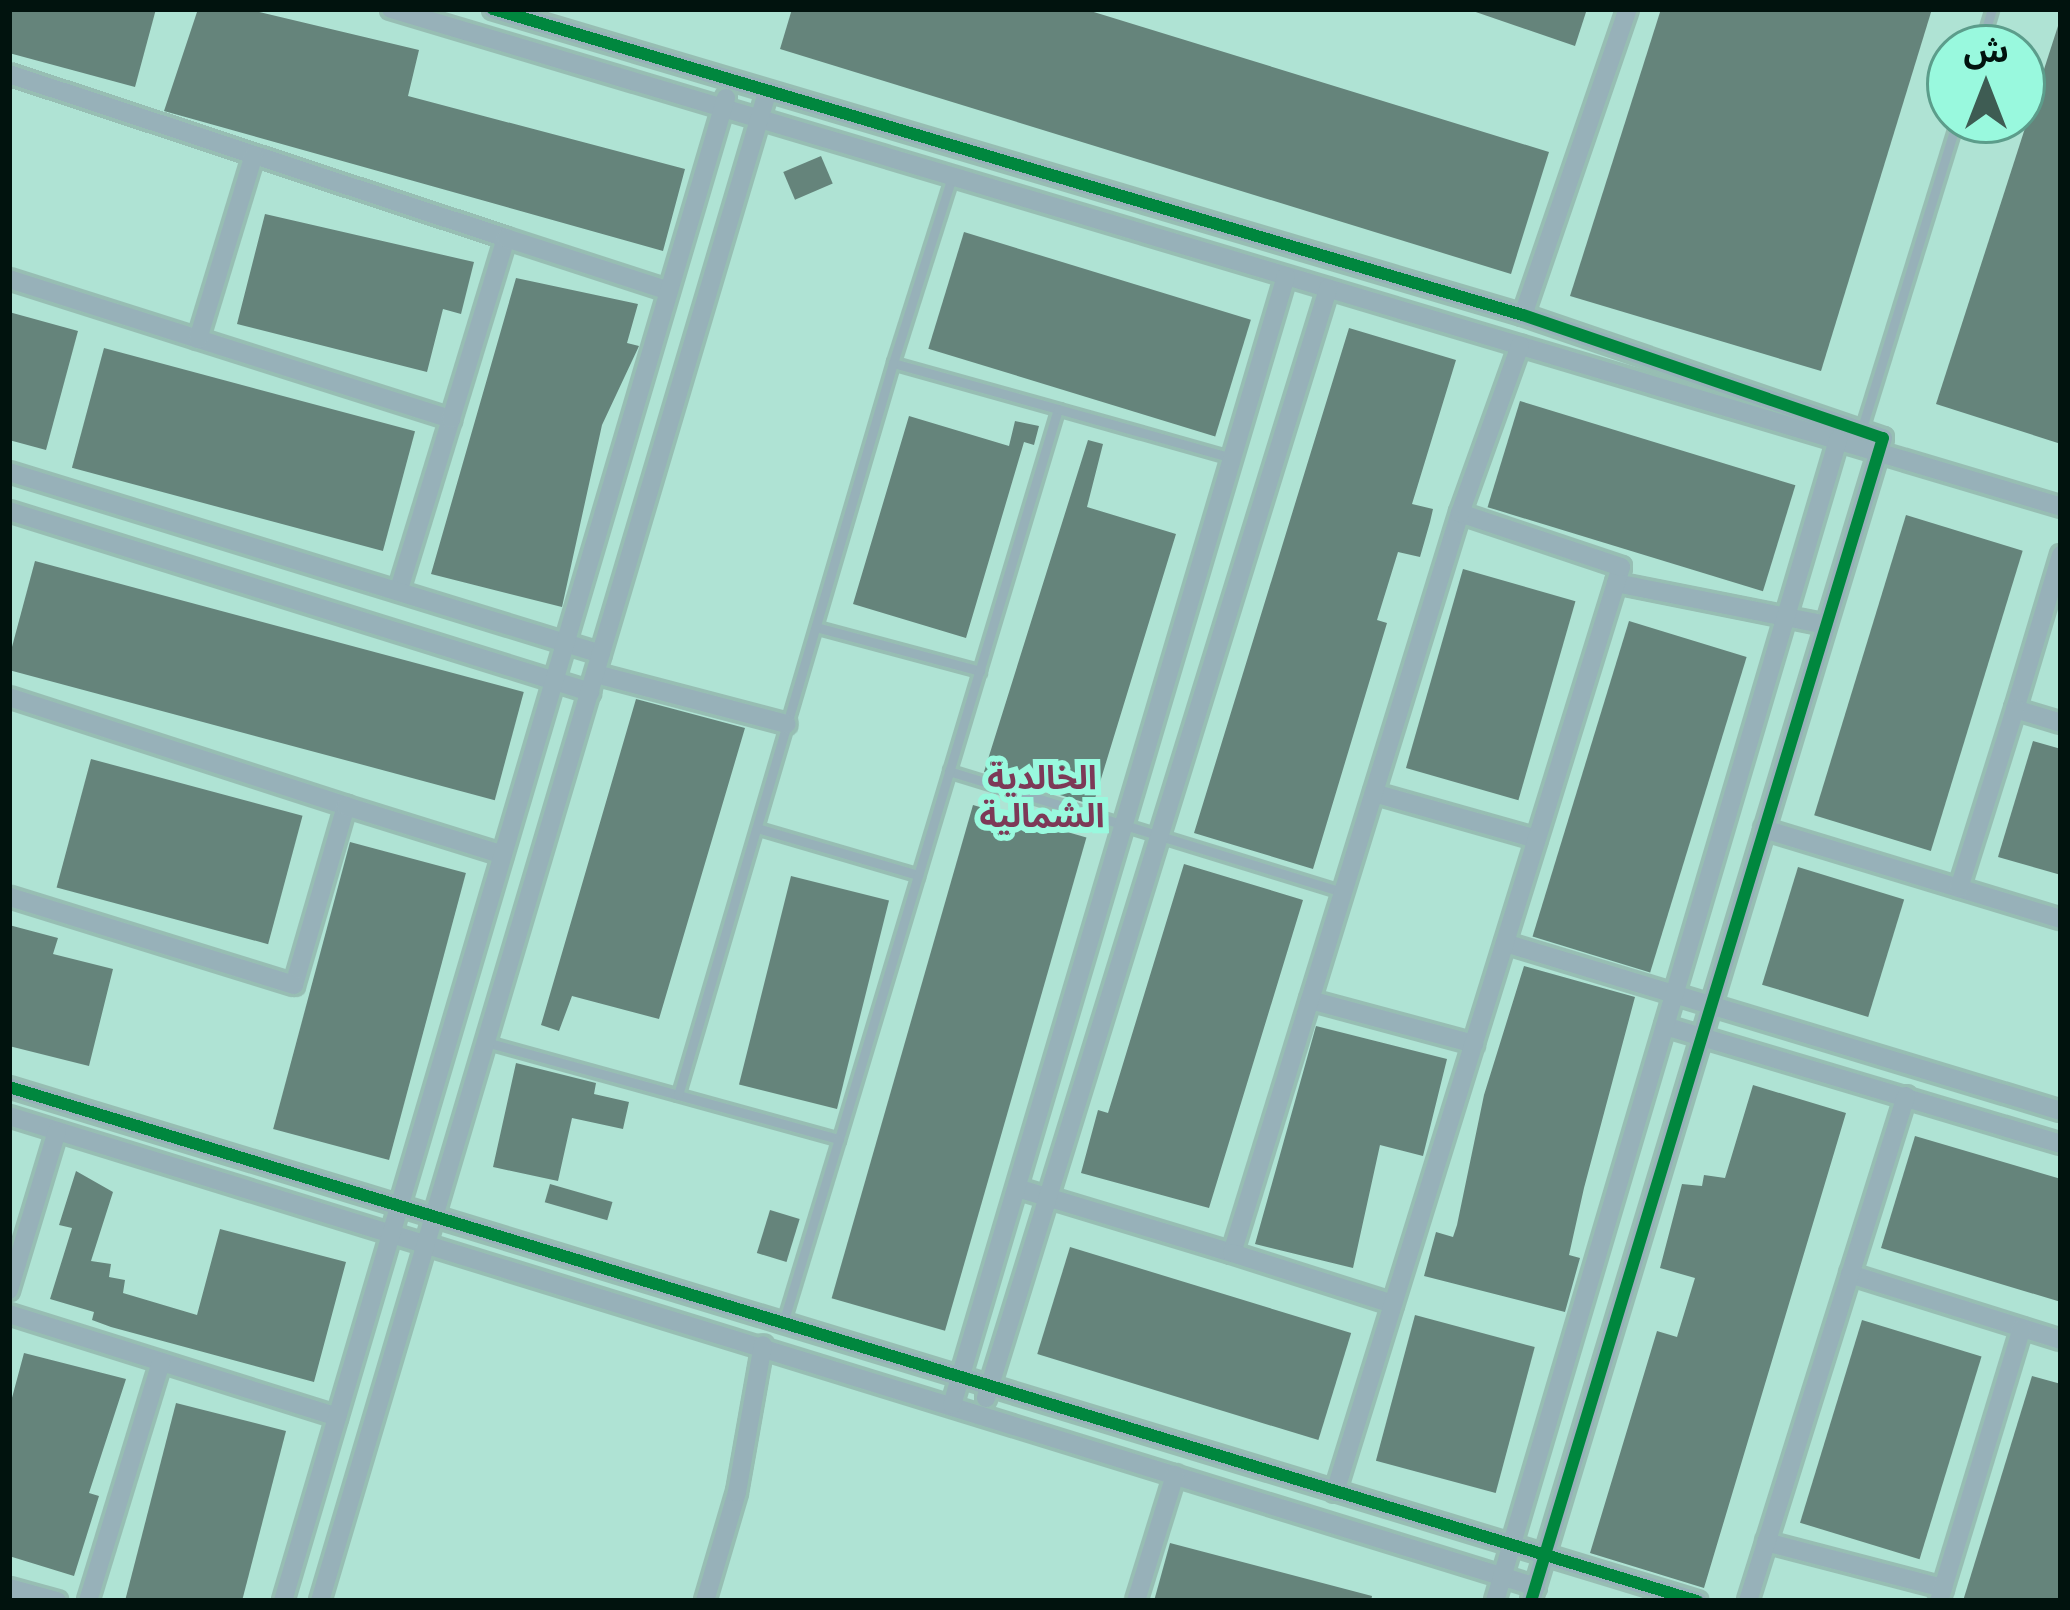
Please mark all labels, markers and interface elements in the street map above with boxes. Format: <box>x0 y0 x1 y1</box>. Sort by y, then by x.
north arrow <box>1926 24 2046 144</box>
text: ش <box>1963 30 2009 71</box>
district label: الخالدية الشمالية <box>979 758 1105 836</box>

